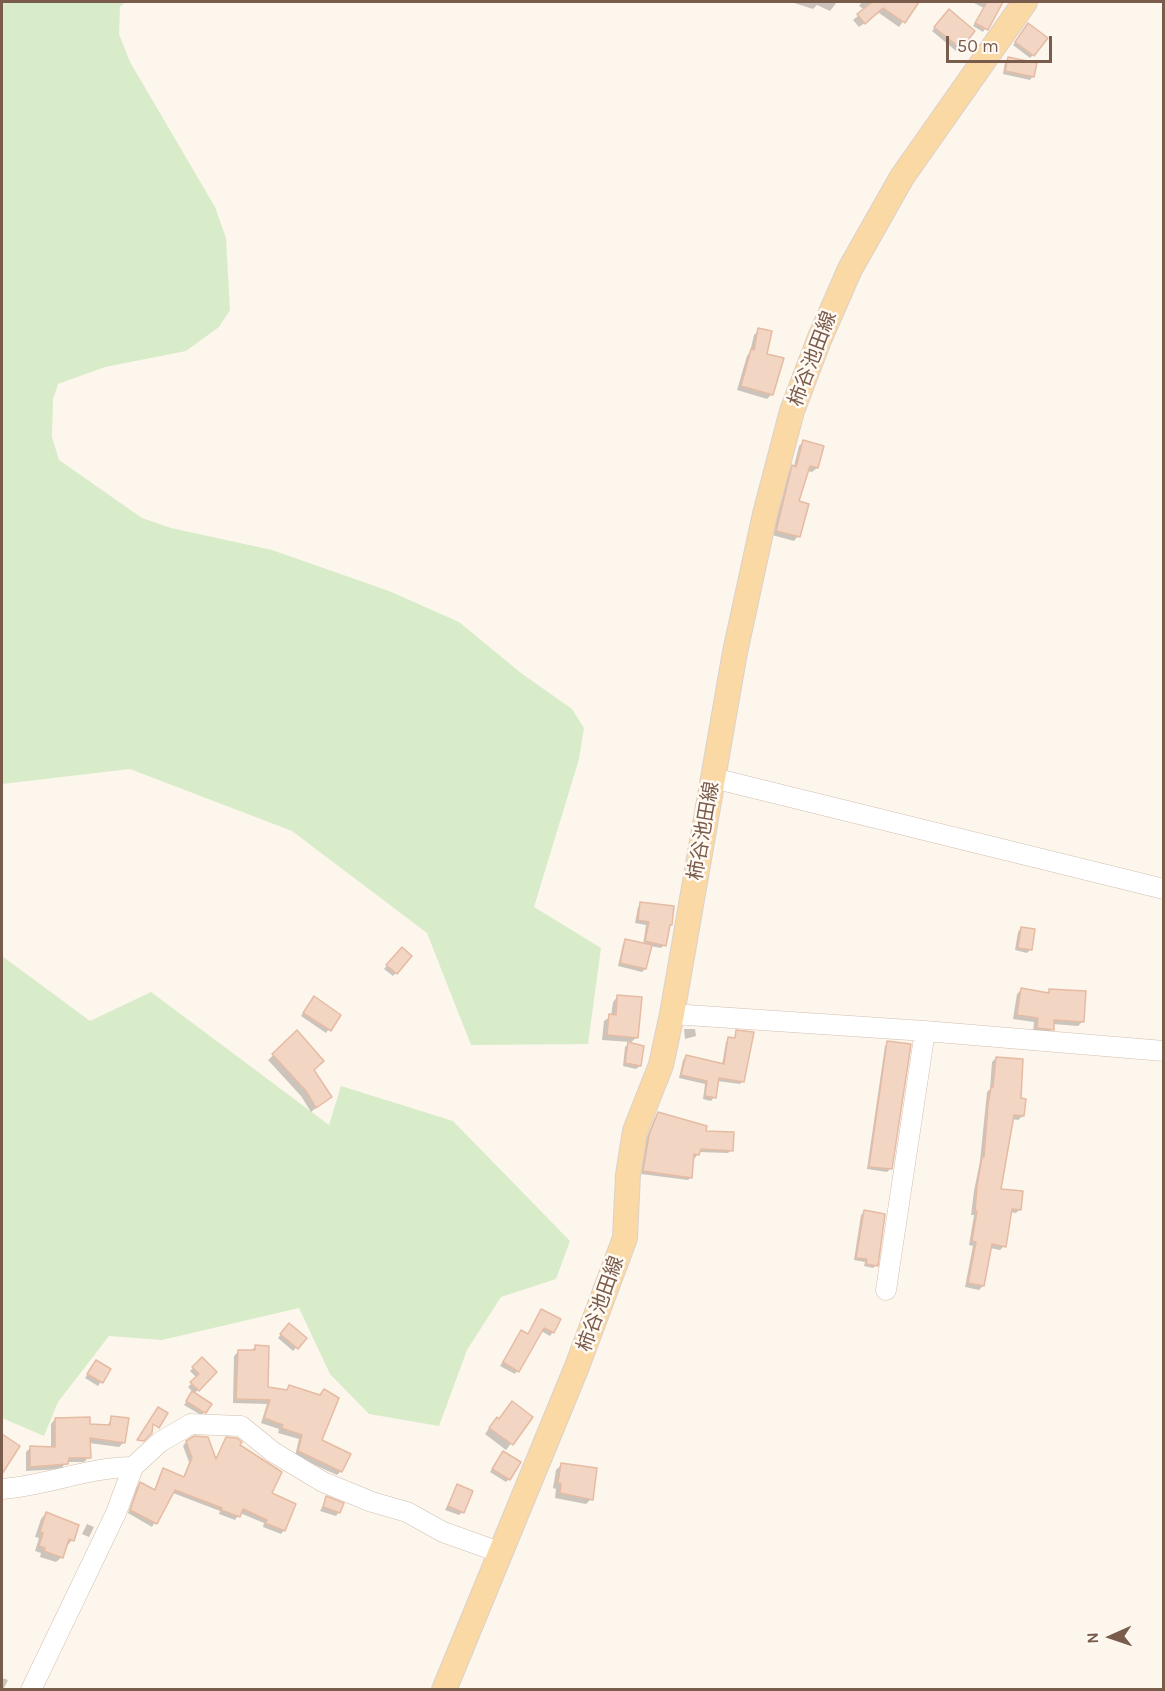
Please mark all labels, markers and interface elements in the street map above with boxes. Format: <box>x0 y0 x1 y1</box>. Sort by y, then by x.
scale bar <box>949 24 1056 62</box>
text: 50 m <box>957 35 999 57</box>
street label: 柿谷池田線 <box>784 308 842 410</box>
street label: 柿谷池田線 <box>683 780 725 882</box>
street label: 柿谷池田線 <box>573 1253 629 1355</box>
north arrow <box>1081 1607 1141 1667</box>
text: N <box>1083 1632 1102 1644</box>

